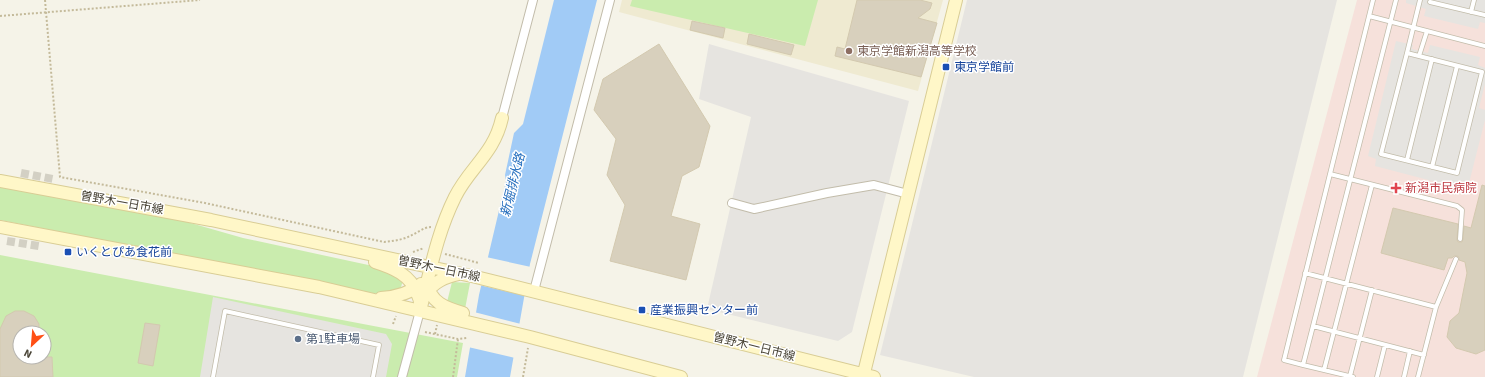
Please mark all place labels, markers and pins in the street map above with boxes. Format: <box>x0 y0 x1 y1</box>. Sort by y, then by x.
place label: 東京学館新潟高等学校 <box>857 43 977 60</box>
marker: 東京学館新潟高等学校 <box>844 46 854 56</box>
place label: 東京学館前 <box>954 59 1014 76</box>
marker: 東京学館前 <box>941 62 951 72</box>
place label: 新潟市民病院 <box>1405 180 1477 197</box>
marker: 新潟市民病院 <box>1390 182 1402 194</box>
place label: いくとぴあ食花前 <box>76 244 172 261</box>
marker: いくとぴあ食花前 <box>63 247 73 257</box>
place label: 産業振興センター前 <box>650 302 758 319</box>
marker: 産業振興センター前 <box>637 305 647 315</box>
place label: 第1駐車場 <box>306 331 360 348</box>
marker: 第1駐車場 <box>293 334 303 344</box>

